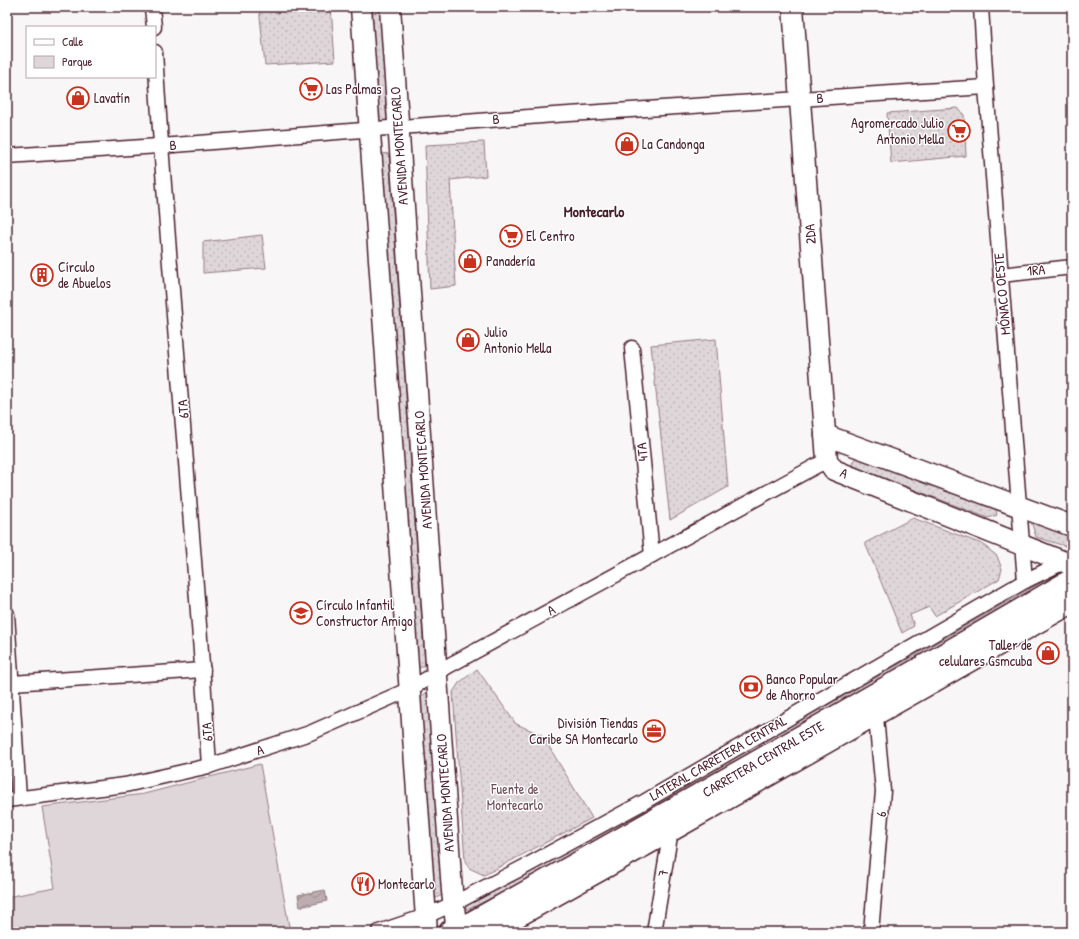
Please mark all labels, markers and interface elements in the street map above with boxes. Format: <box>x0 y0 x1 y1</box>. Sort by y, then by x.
legend <box>26 26 156 78</box>
text: Calle <box>62 33 83 50</box>
text: Parque <box>62 53 92 70</box>
supermarket icon: Las Palmas <box>298 76 324 102</box>
place label: Las Palmas <box>326 79 382 98</box>
shop icon: Lavatín <box>65 85 91 111</box>
street label: AVENIDA MONTECARLO <box>385 86 412 206</box>
place label: Lavatín <box>94 88 130 107</box>
street label: B <box>816 88 824 107</box>
street label: B <box>492 109 500 128</box>
place label: Agromercado Julio Antonio Mella <box>851 113 945 148</box>
supermarket icon: Agromercado Julio Antonio Mella <box>946 118 972 144</box>
shop icon: La Candonga <box>614 131 640 157</box>
place label: La Candonga <box>642 134 705 154</box>
street label: B <box>169 135 177 154</box>
district label: Montecarlo <box>564 201 624 222</box>
supermarket icon: El Centro <box>498 223 524 249</box>
street label: 2DA <box>799 223 820 245</box>
place label: El Centro <box>526 226 575 245</box>
shop icon: Panadería <box>457 248 483 274</box>
place label: Panadería <box>486 251 536 270</box>
street label: MÓNACO OESTE <box>988 252 1015 336</box>
place label: Círculo de Abuelos <box>58 257 111 292</box>
street label: 1RA <box>1026 259 1046 280</box>
building icon: Círculo de Abuelos <box>29 262 55 288</box>
place label: Julio Antonio Mella <box>484 322 552 357</box>
shop icon: Julio Antonio Mella <box>455 327 481 353</box>
street label: 6TA <box>172 399 193 419</box>
street label: AVENIDA MONTECARLO <box>409 410 436 530</box>
street label: 4TA <box>631 442 652 462</box>
street label: A <box>837 462 851 483</box>
place label: Círculo Infantil Constructor Amigo <box>316 595 413 631</box>
school or university icon: Círculo Infantil Constructor Amigo <box>288 600 314 626</box>
street label: A <box>543 600 558 620</box>
place label: Taller de celulares Gsmcuba <box>939 635 1033 670</box>
shop icon: Taller de celulares Gsmcuba <box>1035 640 1061 666</box>
place label: Banco Popular de Ahorro <box>766 669 838 704</box>
bank icon: Banco Popular de Ahorro <box>738 674 764 700</box>
street label: LATERAL CARRETERA CENTRAL <box>646 711 790 805</box>
place label: División Tiendas Caribe SA Montecarlo <box>529 713 638 748</box>
street label: CARRETERA CENTRAL ESTE <box>699 716 827 801</box>
office icon: División Tiendas Caribe SA Montecarlo <box>641 718 667 744</box>
street label: 6TA <box>196 722 217 742</box>
street label: AVENIDA MONTECARLO <box>431 733 458 853</box>
street label: A <box>254 739 266 760</box>
park label: Fuente de Montecarlo <box>487 779 544 814</box>
street label: 6 <box>871 810 890 818</box>
street label: 7 <box>653 868 672 878</box>
restaurant icon: Montecarlo <box>350 871 376 897</box>
place label: Montecarlo <box>378 874 435 893</box>

